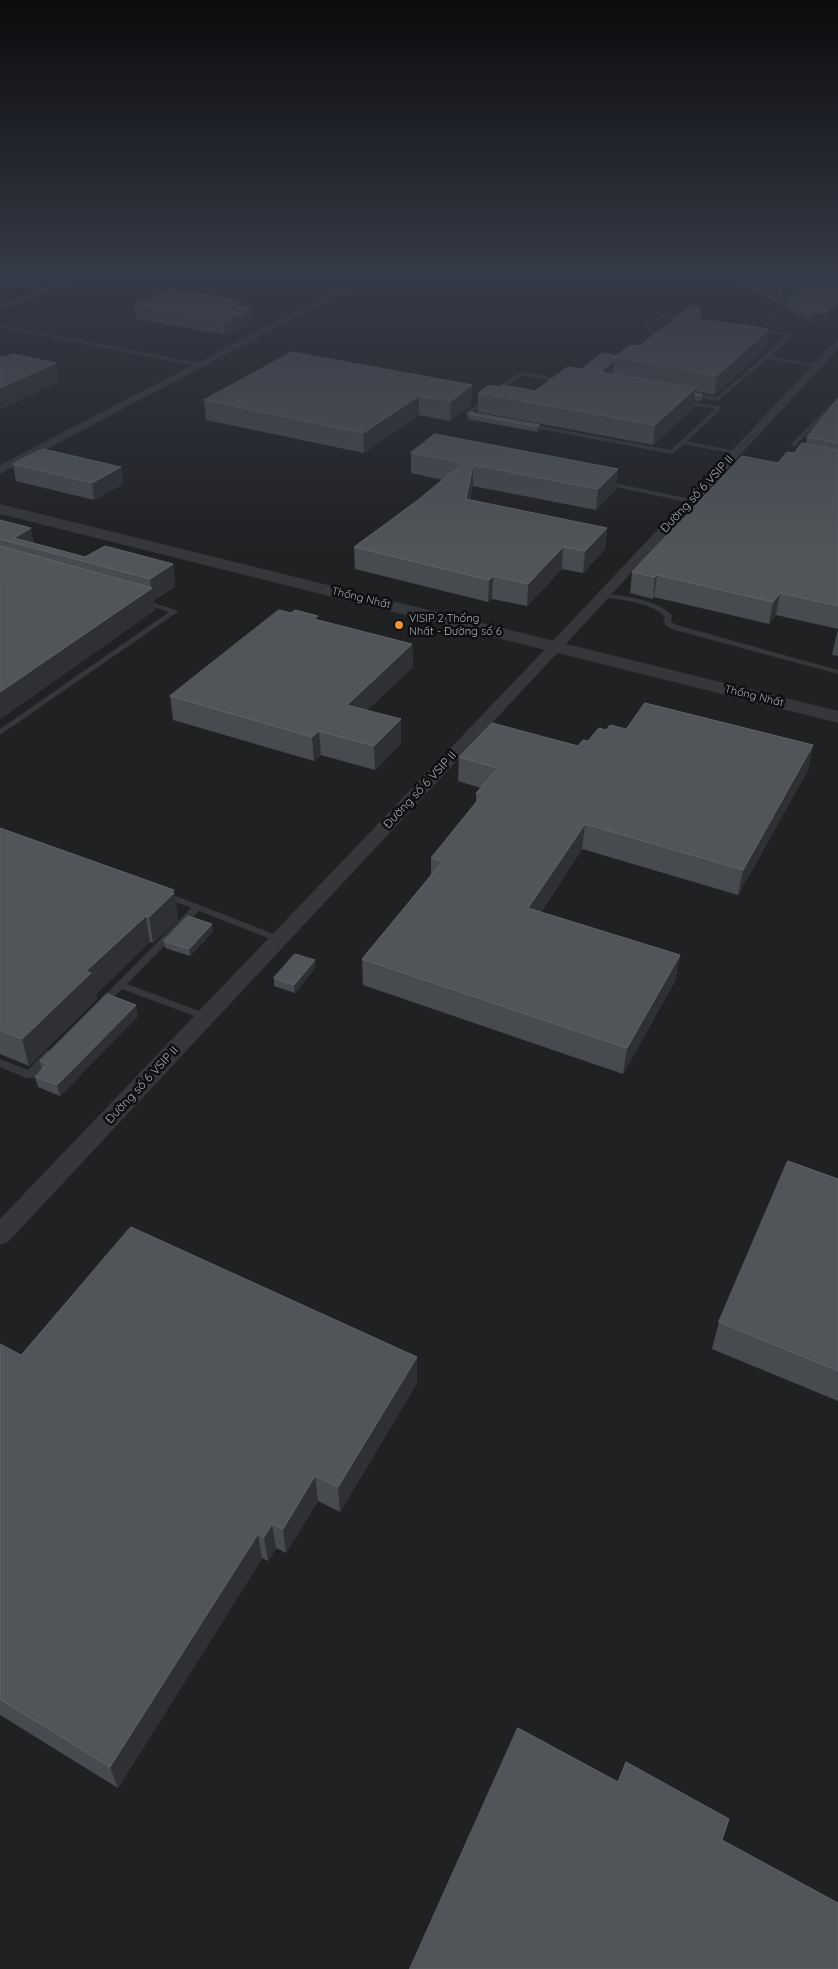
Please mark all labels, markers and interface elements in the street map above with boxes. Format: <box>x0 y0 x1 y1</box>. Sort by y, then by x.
street label: Đường số 6 VSIP II <box>658 452 736 536</box>
street label: Thống Nhất <box>330 584 392 612</box>
place label: VISIP 2 Thống Nhất - Đường số 6 <box>409 612 502 638</box>
marker: VISIP 2 Thống Nhất - Đường số 6 <box>393 619 405 631</box>
street label: Thống Nhất <box>723 682 785 710</box>
street label: Đường số 6 VSIP II <box>381 748 459 832</box>
street label: Đường số 6 VSIP II <box>103 1043 181 1127</box>

